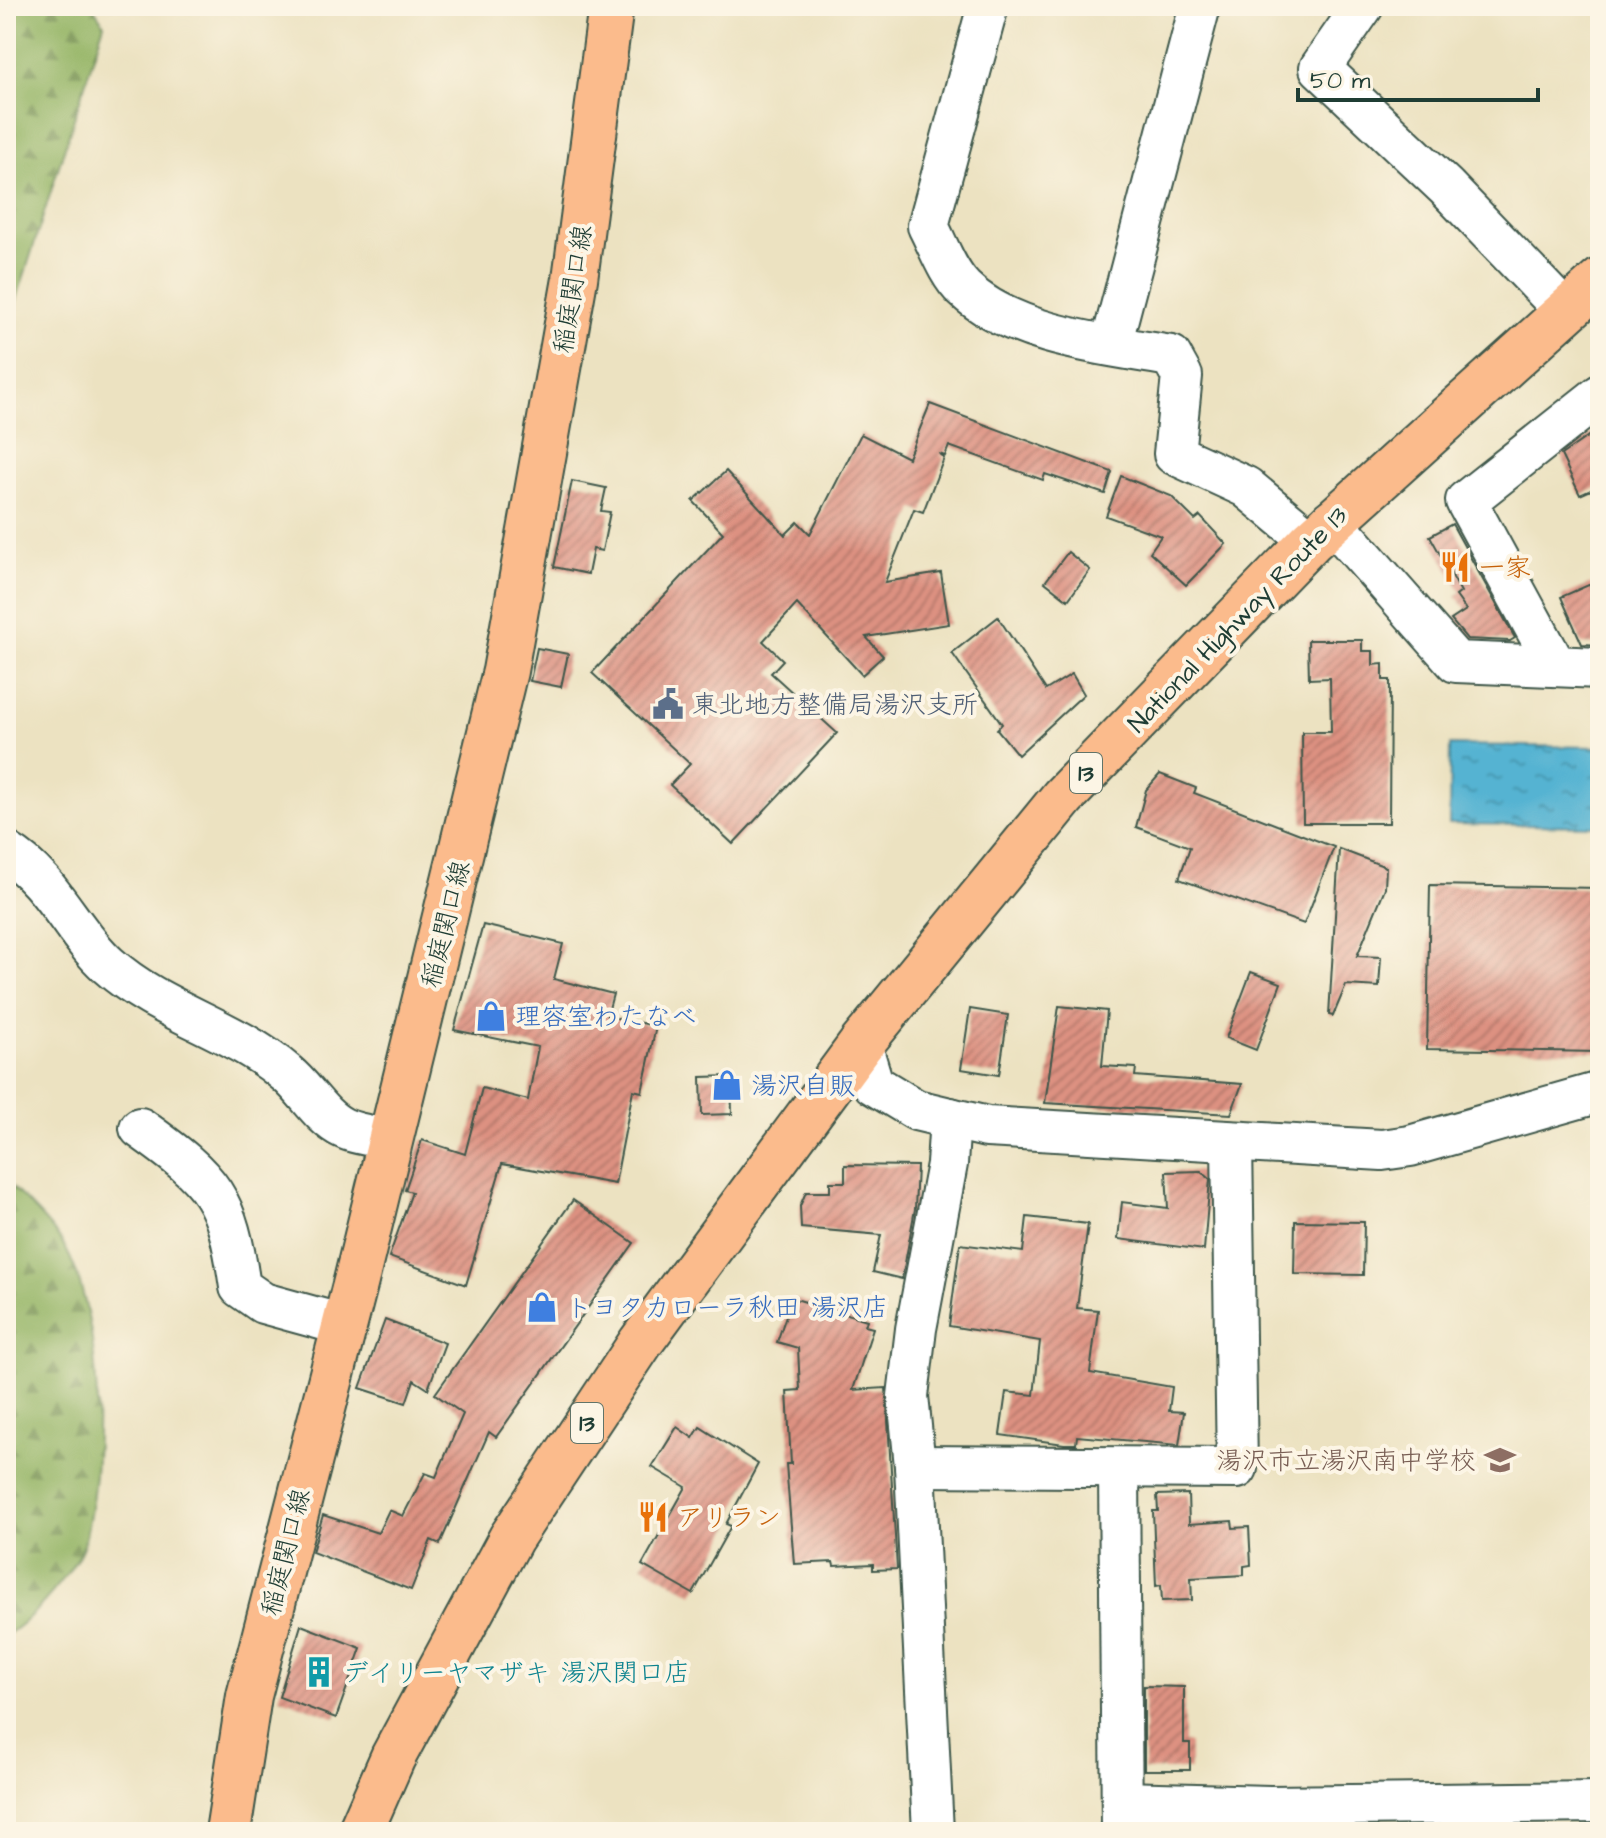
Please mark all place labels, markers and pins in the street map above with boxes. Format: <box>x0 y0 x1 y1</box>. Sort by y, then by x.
restaurant icon: 一家 <box>1438 550 1472 584</box>
place label: 一家 <box>1479 550 1531 586</box>
public building icon: 東北地方整備局湯沢支所 <box>651 687 685 721</box>
place label: 東北地方整備局湯沢支所 <box>692 687 978 723</box>
shop icon: 理容室わたなべ <box>474 999 508 1033</box>
place label: 理容室わたなべ <box>515 999 697 1035</box>
shop icon: 湯沢自販 <box>710 1068 744 1102</box>
place label: 湯沢自販 <box>751 1068 855 1104</box>
shop icon: トヨタカローラ秋田 湯沢店 <box>525 1290 559 1324</box>
place label: トヨタカローラ秋田 湯沢店 <box>566 1290 888 1326</box>
place label: 湯沢市立湯沢南中学校 <box>1216 1443 1476 1479</box>
school or university icon: 湯沢市立湯沢南中学校 <box>1483 1443 1517 1477</box>
restaurant icon: アリラン <box>636 1500 670 1534</box>
place label: アリラン <box>677 1500 781 1536</box>
building icon: デイリーヤマザキ 湯沢関口店 <box>302 1655 336 1689</box>
place label: デイリーヤマザキ 湯沢関口店 <box>343 1655 690 1691</box>

